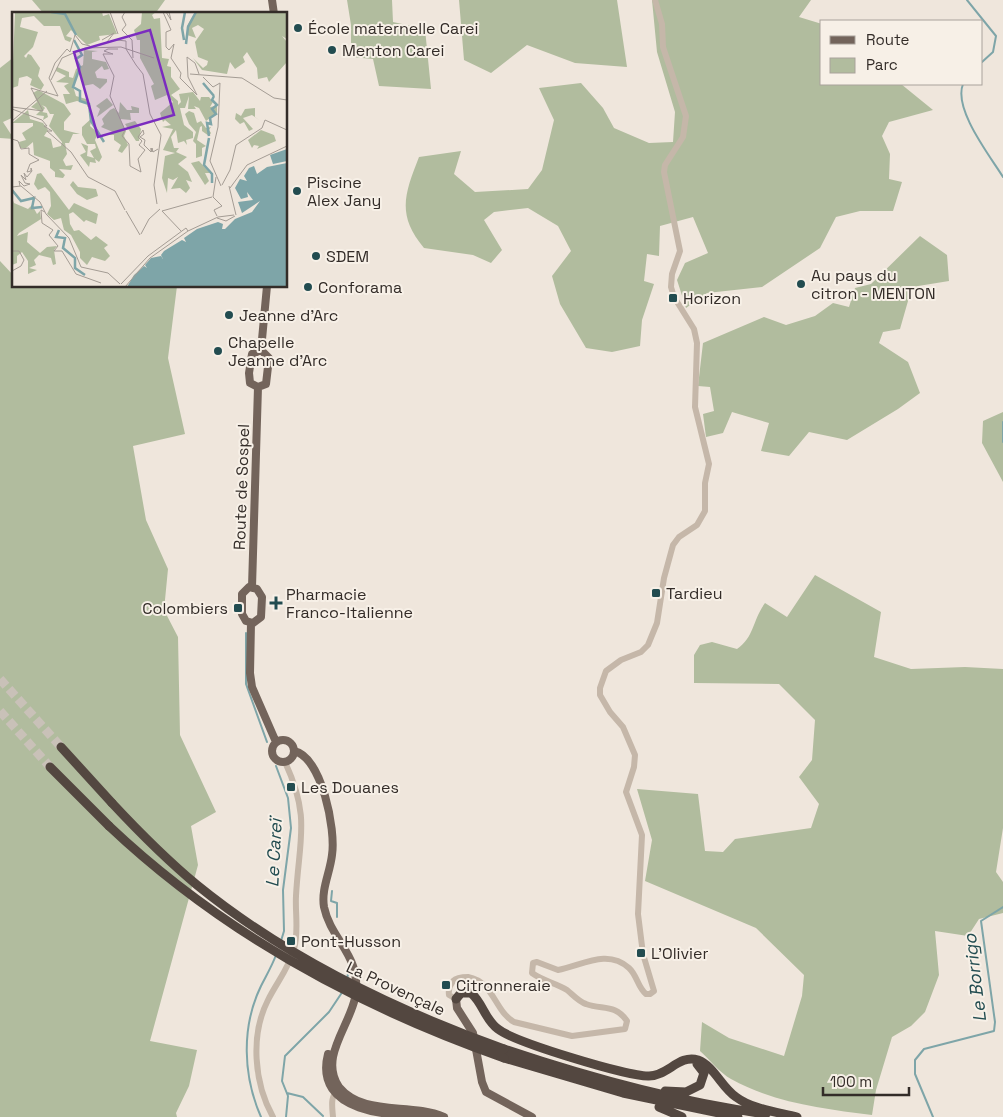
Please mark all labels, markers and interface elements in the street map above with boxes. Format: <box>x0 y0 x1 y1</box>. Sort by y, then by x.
inset map <box>12 12 288 288</box>
place label: École maternelle Carei <box>308 18 478 39</box>
legend <box>820 20 983 85</box>
marker: École maternelle Carei <box>292 22 304 34</box>
text: Route <box>866 30 910 49</box>
place label: Menton Carei <box>342 40 444 61</box>
marker: Menton Carei <box>326 44 338 56</box>
text: Parc <box>866 55 898 74</box>
place label: Piscine Alex Jany <box>307 172 381 211</box>
marker: Piscine Alex Jany <box>291 185 303 197</box>
place label: SDEM <box>326 246 369 267</box>
marker: SDEM <box>310 250 322 262</box>
place label: Au pays du citron - MENTON <box>811 265 936 304</box>
place label: Conforama <box>318 277 402 298</box>
marker: Au pays du citron - MENTON <box>795 278 807 290</box>
marker: Conforama <box>302 281 314 293</box>
place label: Horizon <box>683 288 741 309</box>
marker: Horizon <box>667 292 679 304</box>
place label: Jeanne d'Arc <box>239 305 338 326</box>
marker: Jeanne d'Arc <box>223 309 235 321</box>
place label: Chapelle Jeanne d'Arc <box>228 332 327 371</box>
marker: Chapelle Jeanne d'Arc <box>212 345 224 357</box>
street label: Route de Sospel <box>229 424 254 550</box>
place label: Tardieu <box>666 583 722 604</box>
place label: Pharmacie Franco-Italienne <box>286 584 413 623</box>
marker: Tardieu <box>650 587 662 599</box>
marker: Pharmacie Franco-Italienne <box>270 597 282 609</box>
place label: Colombiers <box>142 598 228 619</box>
marker: Colombiers <box>232 602 244 614</box>
place label: Les Douanes <box>301 777 399 798</box>
marker: Les Douanes <box>285 781 297 793</box>
water label: Le Careï <box>260 815 287 888</box>
place label: Pont-Husson <box>301 931 401 952</box>
water label: Le Borrigo <box>958 932 991 1023</box>
marker: Pont-Husson <box>285 935 297 947</box>
place label: L'Olivier <box>651 943 709 964</box>
marker: L'Olivier <box>635 947 647 959</box>
street label: La Provençale <box>343 956 449 1021</box>
place label: Citronneraie <box>456 975 551 996</box>
marker: Citronneraie <box>440 979 452 991</box>
scale bar <box>823 1064 909 1096</box>
text: 100 m <box>830 1072 872 1091</box>

